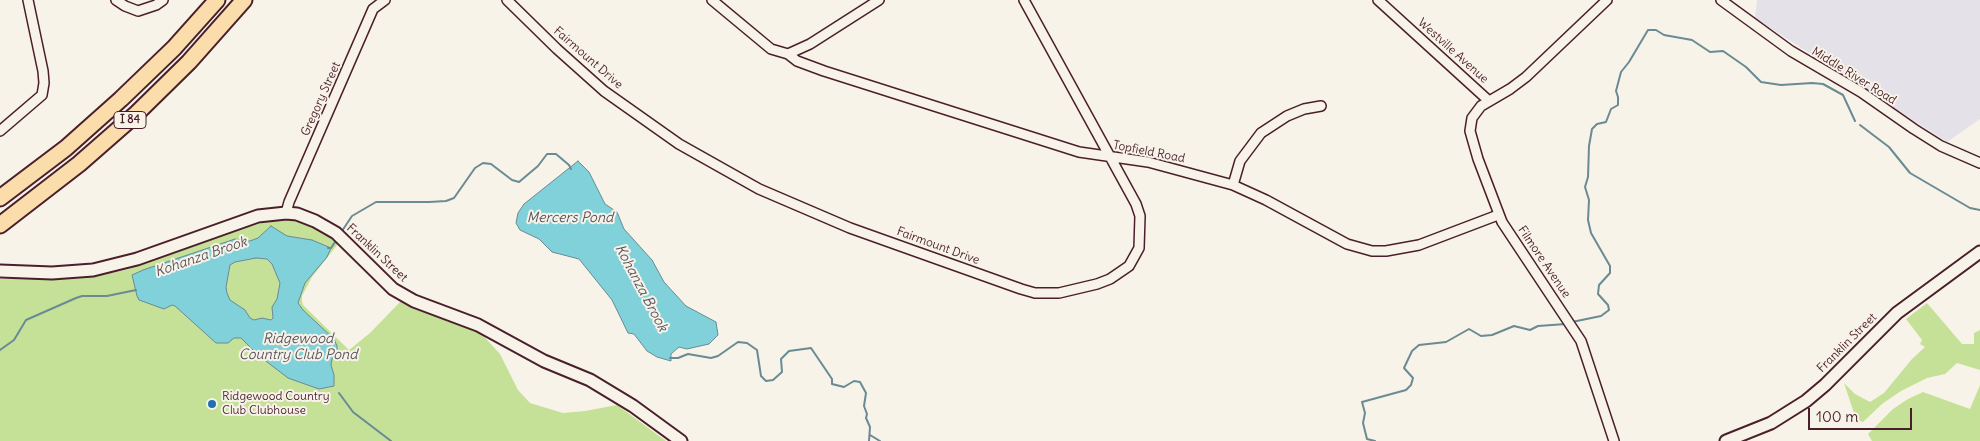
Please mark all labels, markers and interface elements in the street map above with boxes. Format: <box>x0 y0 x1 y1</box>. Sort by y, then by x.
street label: Westville Avenue <box>1415 16 1491 86</box>
street label: Fairmount Drive <box>550 24 626 92</box>
street label: Middle River Road <box>1809 44 1899 108</box>
street label: Gregory Street <box>298 60 344 138</box>
road number: I 84 <box>114 112 146 128</box>
street label: Topfield Road <box>1112 138 1186 166</box>
water label: Mercers Pond <box>527 210 613 226</box>
street label: Franklin Street <box>344 221 410 285</box>
street label: Filmore Avenue <box>1515 223 1573 301</box>
street label: Fairmount Drive <box>895 224 981 268</box>
water label: Kohanza Brook <box>153 233 249 281</box>
water label: Kohanza Brook <box>611 242 671 334</box>
street label: Franklin Street <box>1814 310 1880 376</box>
water label: Ridgewood Country Club Pond <box>239 331 357 364</box>
place label: Ridgewood Country Club Clubhouse <box>222 390 329 418</box>
marker: Ridgewood Country Club Clubhouse <box>206 398 218 410</box>
scale bar <box>1810 398 1914 430</box>
text: 100 m <box>1816 407 1858 426</box>

